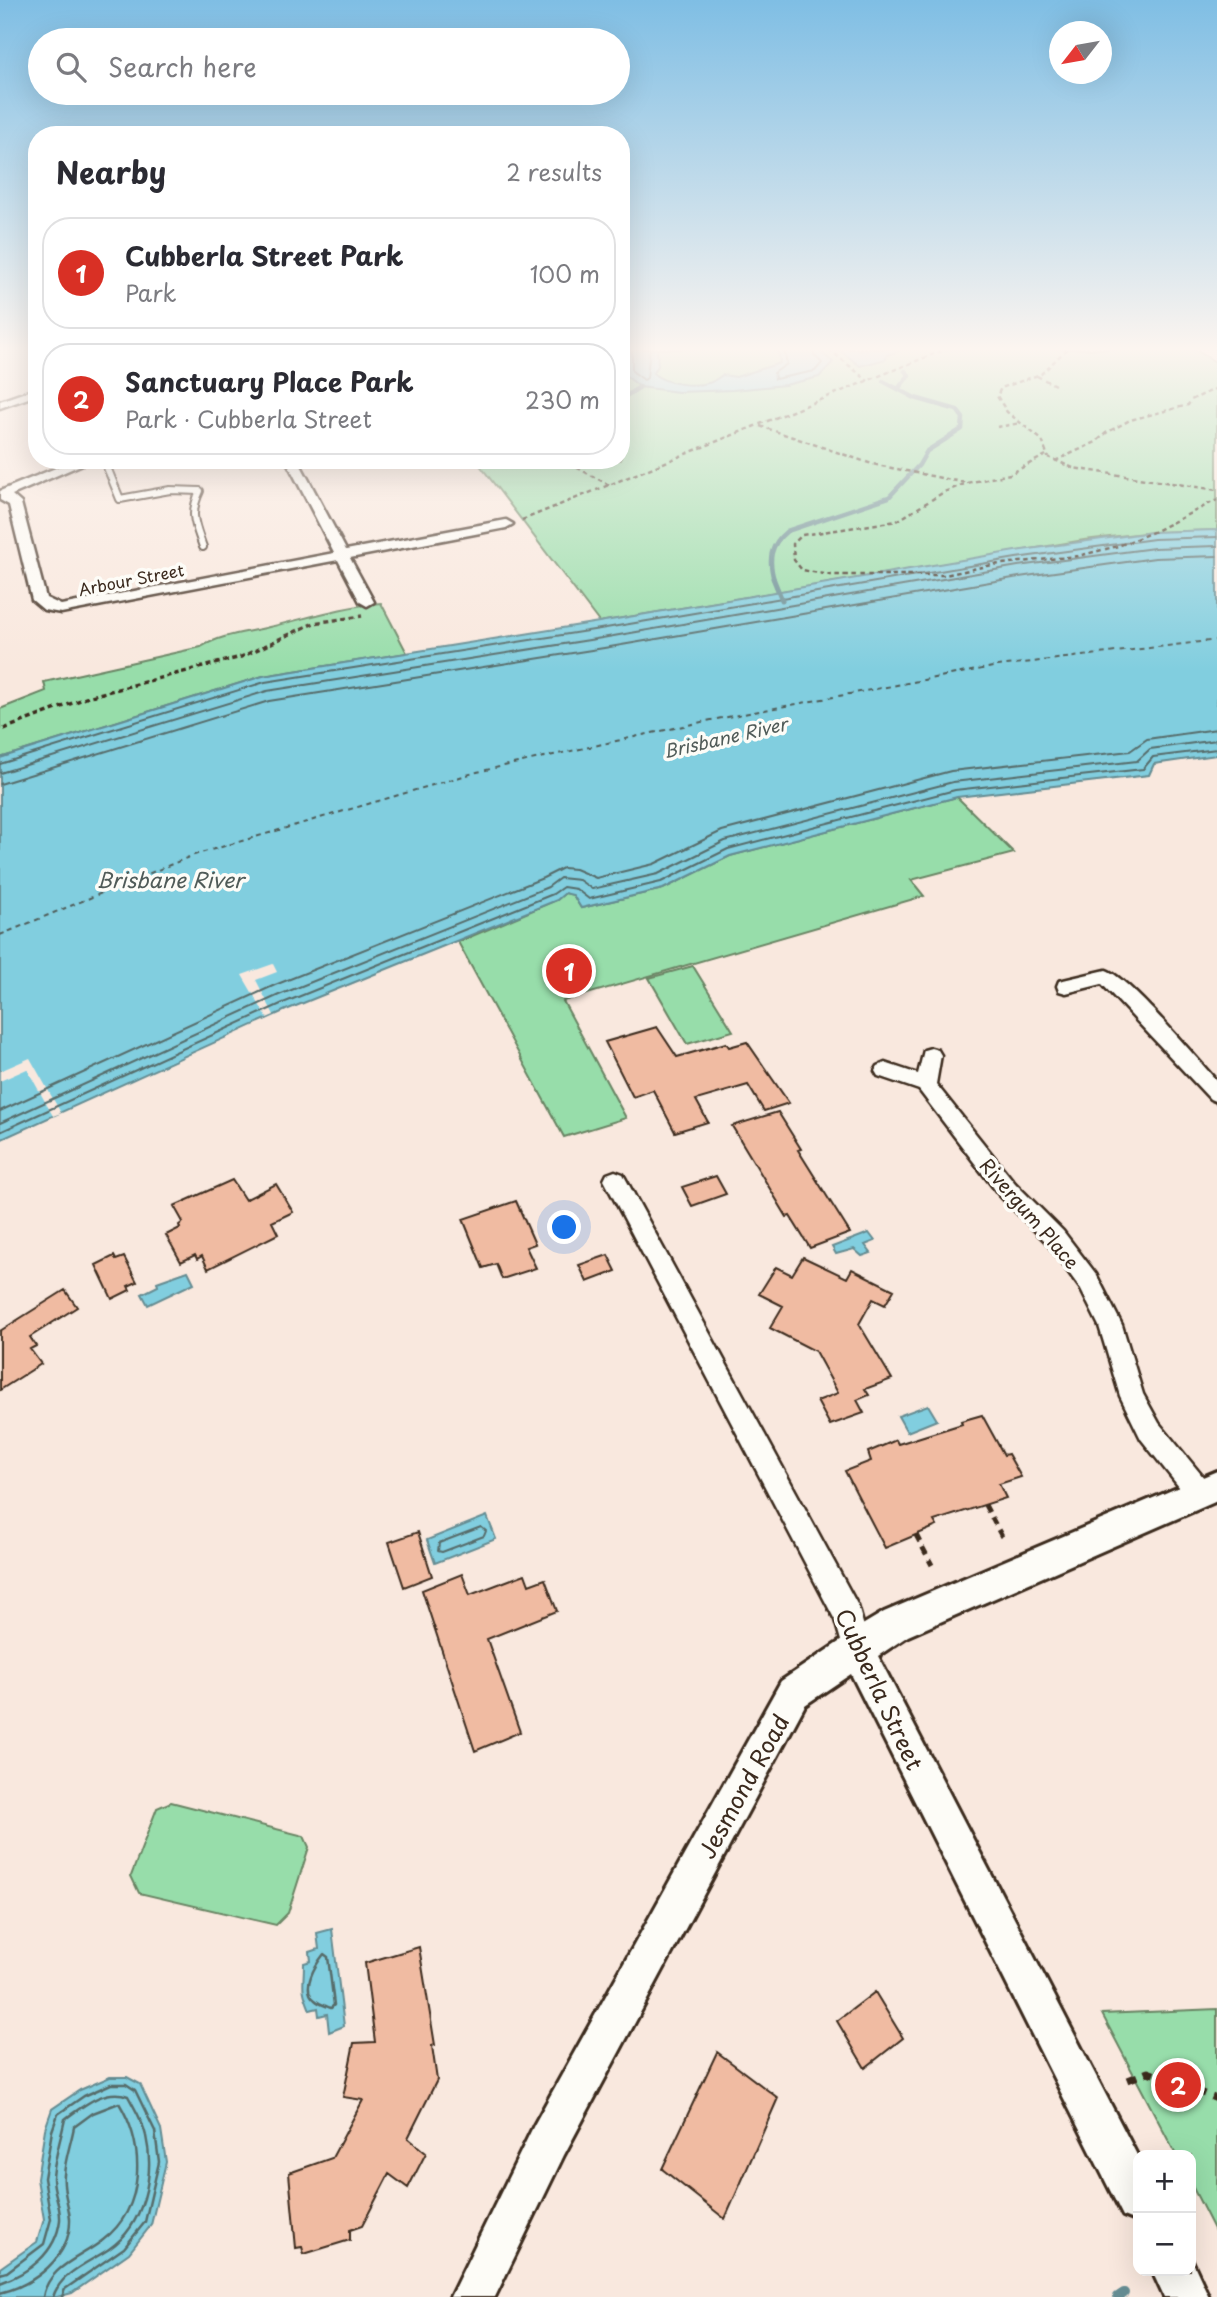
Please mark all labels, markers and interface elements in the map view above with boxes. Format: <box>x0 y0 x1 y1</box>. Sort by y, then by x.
north arrow <box>1049 21 1112 84</box>
search box <box>28 28 630 105</box>
text: Search here <box>108 47 257 86</box>
icon: search <box>52 48 90 86</box>
text: Nearby <box>56 149 166 194</box>
text: 2 results <box>506 154 602 189</box>
text: Cubberla Street Park <box>125 236 404 275</box>
text: 1 <box>76 256 87 291</box>
text: 100 m <box>530 256 600 291</box>
text: Park <box>125 275 176 310</box>
text: Sanctuary Place Park <box>125 362 414 401</box>
text: 2 <box>73 382 89 417</box>
text: 230 m <box>525 382 600 417</box>
text: Park · Cubberla Street <box>125 401 372 436</box>
street label: Arbour Street <box>76 557 186 601</box>
water label: Brisbane River <box>660 709 792 764</box>
water label: Brisbane River <box>96 863 247 895</box>
pin: 1 <box>546 945 592 997</box>
street label: Rivergum Place <box>974 1151 1086 1275</box>
your location <box>547 1210 581 1244</box>
street label: Cubberla Street <box>827 1602 933 1776</box>
street label: Jesmond Road <box>689 1707 797 1865</box>
pin: 2 <box>1155 2059 1201 2111</box>
map controls <box>1133 2150 1196 2276</box>
button: + <box>1133 2150 1196 2213</box>
button: − <box>1133 2213 1196 2276</box>

